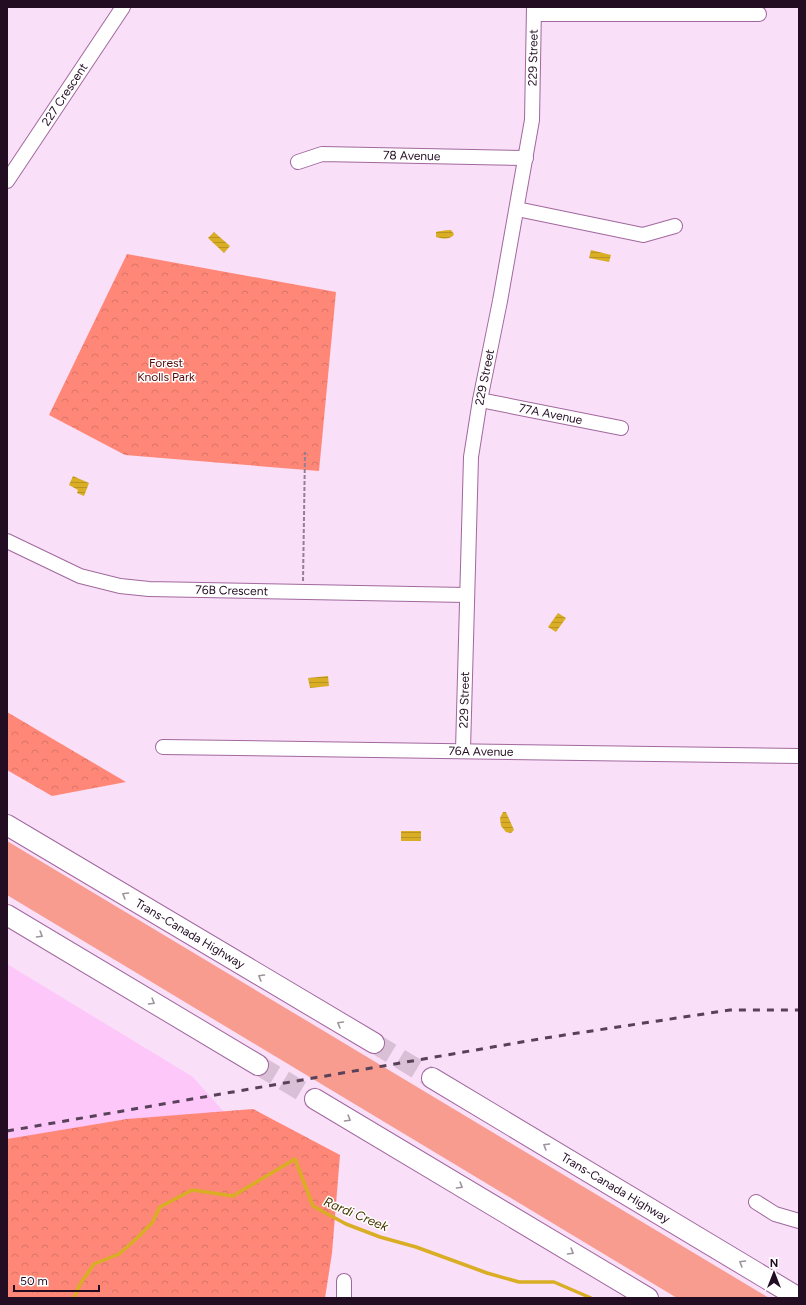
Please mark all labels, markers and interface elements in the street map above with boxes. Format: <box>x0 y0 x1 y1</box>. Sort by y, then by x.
street label: 229 Street <box>526 29 541 86</box>
street label: 227 Crescent <box>39 60 91 128</box>
street label: 78 Avenue <box>383 148 441 163</box>
street label: 229 Street <box>472 348 497 406</box>
park label: Forest Knolls Park <box>137 356 195 384</box>
street label: 77A Avenue <box>518 401 584 427</box>
street label: 76B Crescent <box>195 583 269 598</box>
street label: 229 Street <box>457 671 472 729</box>
street label: 76A Avenue <box>448 744 514 759</box>
one-way arrow <box>122 893 129 900</box>
street label: Trans-Canada Highway <box>133 896 248 972</box>
one-way arrow <box>36 931 44 938</box>
one-way arrow <box>258 974 265 981</box>
one-way arrow <box>148 997 155 1004</box>
one-way arrow <box>337 1021 344 1028</box>
one-way arrow <box>344 1114 351 1121</box>
one-way arrow <box>543 1144 550 1151</box>
street label: Trans-Canada Highway <box>559 1150 673 1226</box>
one-way arrow <box>456 1181 463 1188</box>
water label: Rardi Creek <box>322 1194 391 1235</box>
one-way arrow <box>567 1248 574 1255</box>
north arrow <box>754 1253 794 1293</box>
text: N <box>770 1257 778 1270</box>
one-way arrow <box>739 1261 746 1268</box>
scale bar <box>14 1267 99 1293</box>
text: 50 m <box>20 1274 48 1288</box>

